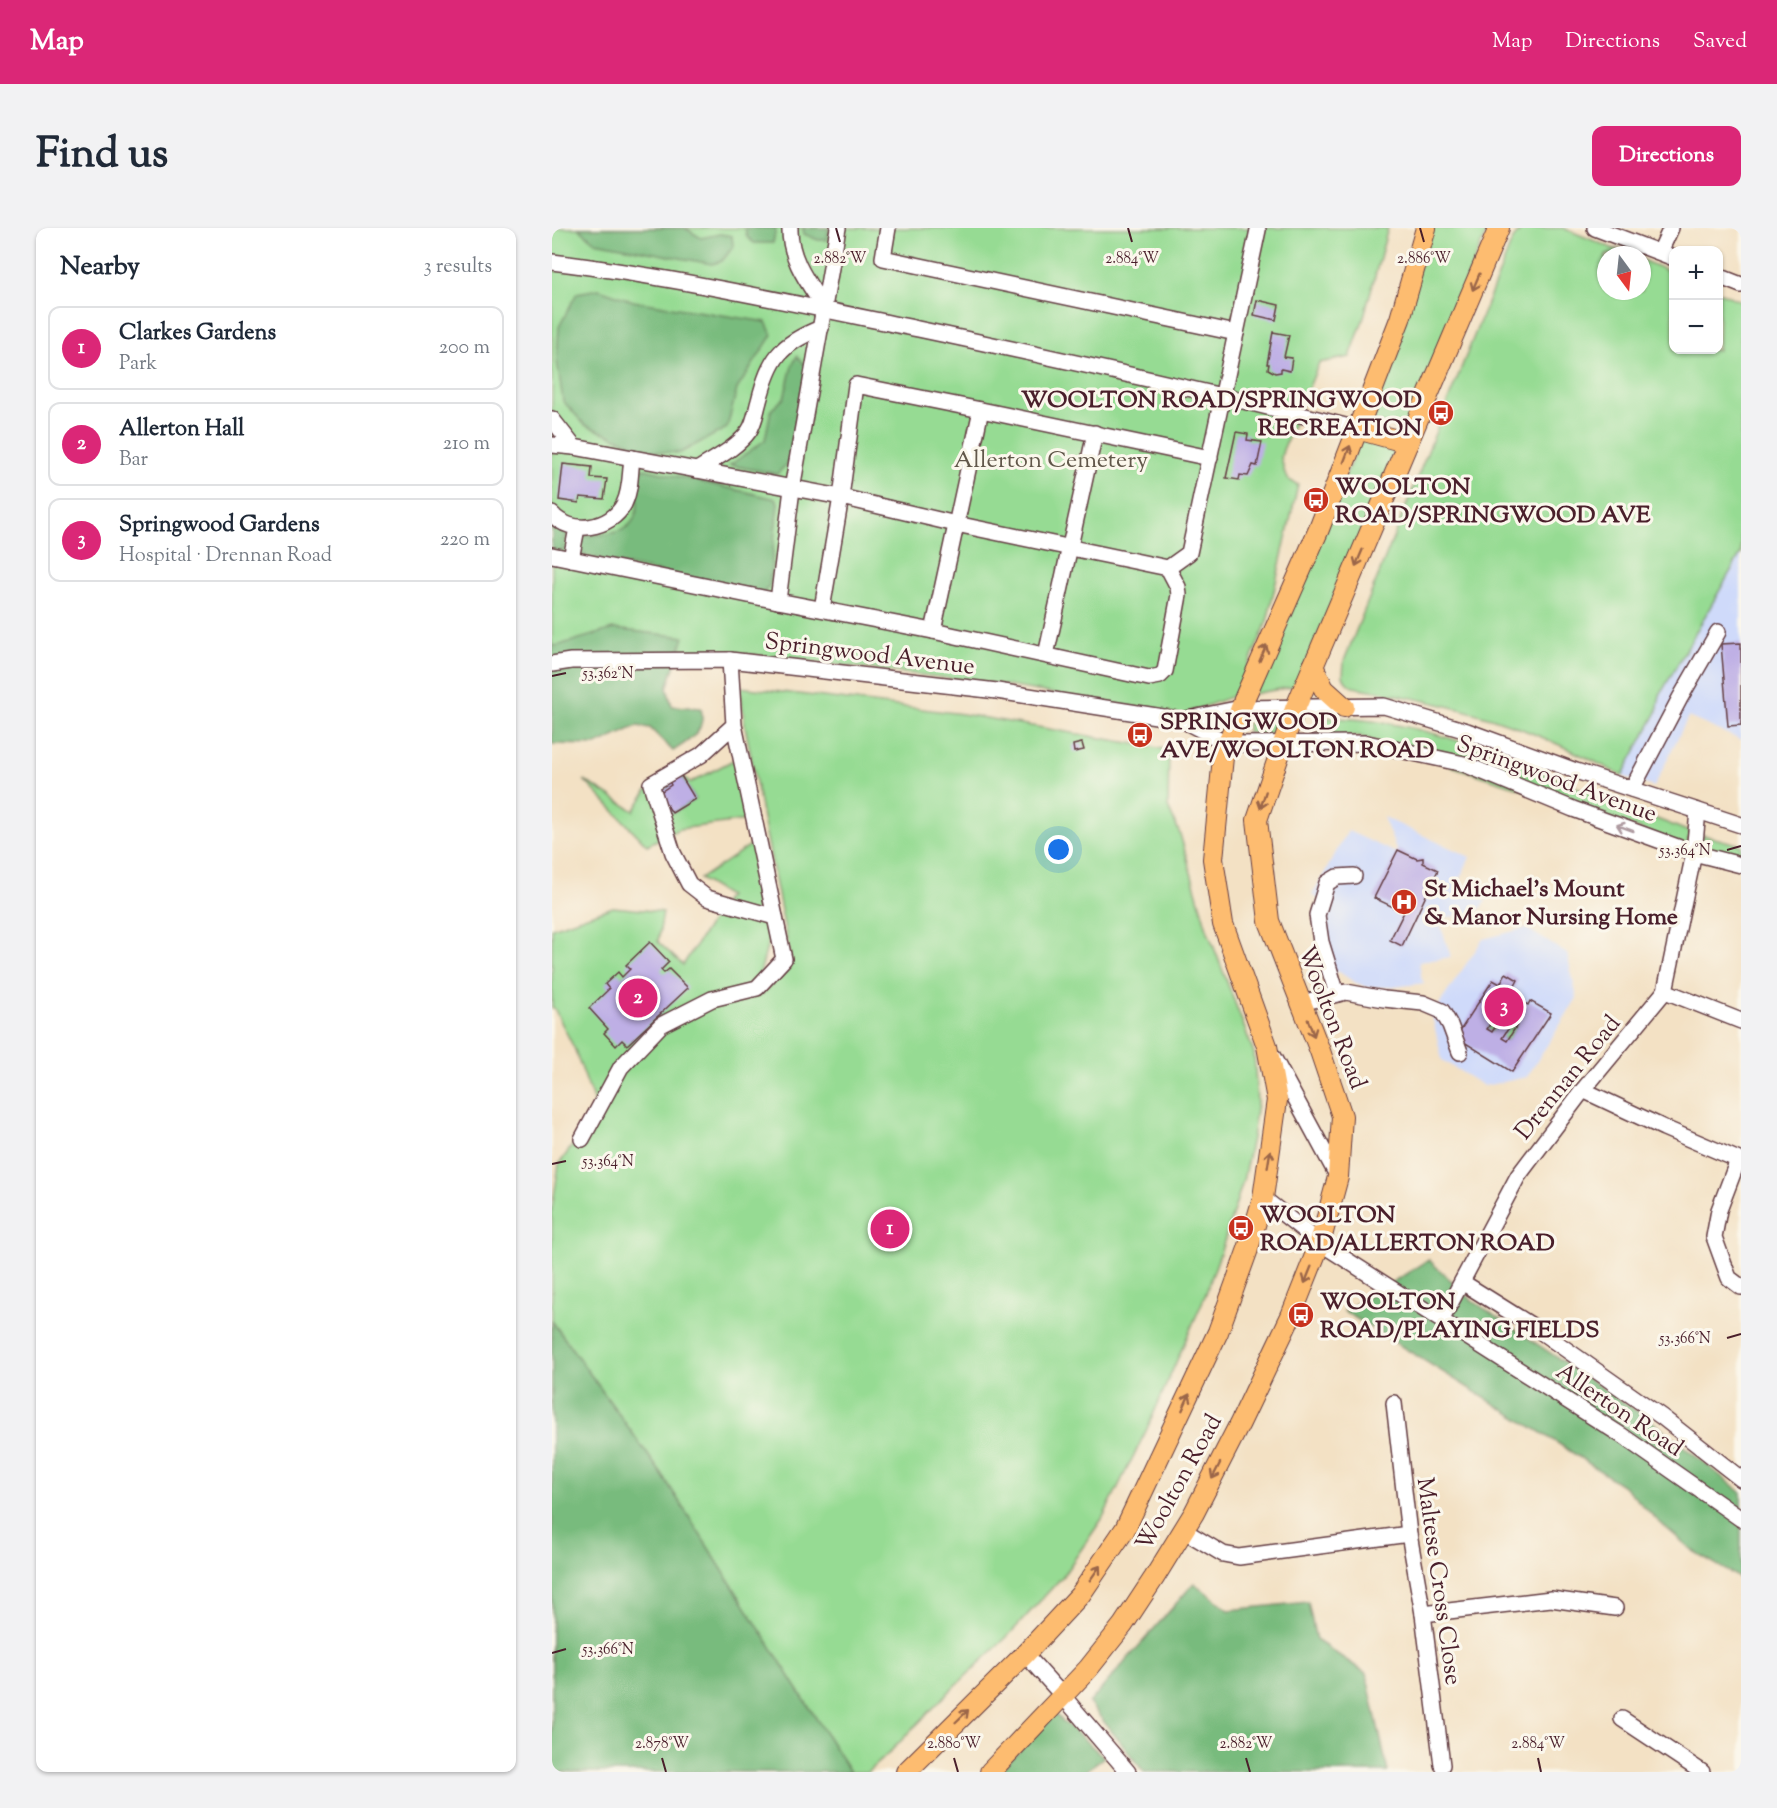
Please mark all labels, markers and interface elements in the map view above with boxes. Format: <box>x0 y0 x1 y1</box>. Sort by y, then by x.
text: Map <box>30 22 84 62</box>
text: Map <box>1492 27 1532 57</box>
text: Directions <box>1565 27 1660 57</box>
text: Saved <box>1693 27 1747 57</box>
text: Find us <box>36 126 168 186</box>
button: Directions <box>1592 126 1741 186</box>
north arrow <box>1597 246 1651 300</box>
map controls <box>1669 246 1723 354</box>
button: + <box>1669 246 1723 300</box>
text: Nearby <box>60 249 140 286</box>
text: 2.882°W <box>814 249 867 270</box>
text: 2.884°W <box>1105 249 1159 270</box>
text: 2.886°W <box>1397 249 1451 270</box>
text: 3 results <box>423 253 492 282</box>
one-way arrow <box>1470 272 1481 290</box>
button: − <box>1669 300 1723 354</box>
text: Clarkes Gardens <box>119 318 276 350</box>
text: 1 <box>78 334 85 363</box>
text: 200 m <box>439 334 490 363</box>
text: Park <box>119 350 157 379</box>
place label: WOOLTON ROAD/SPRINGWOOD RECREATION <box>1021 384 1422 446</box>
bus stop icon: WOOLTON ROAD/SPRINGWOOD RECREATION <box>1426 398 1456 428</box>
text: Allerton Hall <box>119 414 245 446</box>
text: 2 <box>77 430 86 459</box>
text: 210 m <box>443 430 490 459</box>
park label: Allerton Cemetery <box>954 444 1148 478</box>
text: Bar <box>119 446 148 475</box>
one-way arrow <box>1342 446 1353 464</box>
place label: WOOLTON ROAD/SPRINGWOOD AVE <box>1335 471 1651 533</box>
bus stop icon: WOOLTON ROAD/SPRINGWOOD AVE <box>1301 485 1331 515</box>
text: Springwood Gardens <box>119 510 320 542</box>
text: 3 <box>77 526 86 555</box>
text: 220 m <box>440 526 490 555</box>
text: Hospital · Drennan Road <box>119 542 332 571</box>
one-way arrow <box>1353 548 1364 567</box>
street label: Springwood Avenue <box>763 625 977 685</box>
one-way arrow <box>1258 645 1269 663</box>
text: 53.362°N <box>582 664 633 685</box>
place label: SPRINGWOOD AVE/WOOLTON ROAD <box>1160 706 1434 768</box>
bus stop icon: SPRINGWOOD AVE/WOOLTON ROAD <box>1125 720 1155 750</box>
street label: Springwood Avenue <box>1451 728 1661 832</box>
one-way arrow <box>1257 790 1268 809</box>
one-way arrow <box>1616 821 1635 832</box>
your location <box>1044 835 1073 864</box>
text: 53.364°N <box>1658 841 1711 862</box>
place label: St Michael's Mount & Manor Nursing Home <box>1424 873 1678 935</box>
hospital icon: St Michael's Mount & Manor Nursing Home <box>1389 887 1419 917</box>
street label: Woolton Road <box>1288 941 1374 1095</box>
pin: 2 <box>618 976 658 1020</box>
pin: 3 <box>1484 984 1524 1030</box>
street label: Drennan Road <box>1508 1008 1630 1148</box>
one-way arrow <box>1306 1018 1317 1036</box>
one-way arrow <box>1264 1149 1275 1169</box>
text: 53.364°N <box>581 1152 634 1173</box>
place label: WOOLTON ROAD/ALLERTON ROAD <box>1260 1199 1555 1261</box>
pin: 1 <box>870 1206 910 1252</box>
bus stop icon: WOOLTON ROAD/ALLERTON ROAD <box>1226 1213 1256 1243</box>
one-way arrow <box>1301 1265 1312 1284</box>
place label: WOOLTON ROAD/PLAYING FIELDS <box>1320 1286 1599 1348</box>
bus stop icon: WOOLTON ROAD/PLAYING FIELDS <box>1286 1300 1316 1330</box>
text: 53.366°N <box>1658 1329 1711 1350</box>
street label: Allerton Road <box>1548 1355 1690 1466</box>
one-way arrow <box>1181 1393 1192 1411</box>
street label: Woolton Road <box>1128 1408 1232 1557</box>
one-way arrow <box>1210 1461 1221 1479</box>
street label: Maltese Cross Close <box>1407 1475 1469 1687</box>
one-way arrow <box>1089 1566 1101 1582</box>
text: 53.366°N <box>581 1640 634 1661</box>
one-way arrow <box>955 1709 970 1724</box>
text: 2.878°W <box>635 1734 689 1755</box>
text: 2.880°W <box>927 1734 981 1755</box>
text: 2.882°W <box>1220 1734 1273 1755</box>
text: 2.884°W <box>1511 1734 1565 1755</box>

